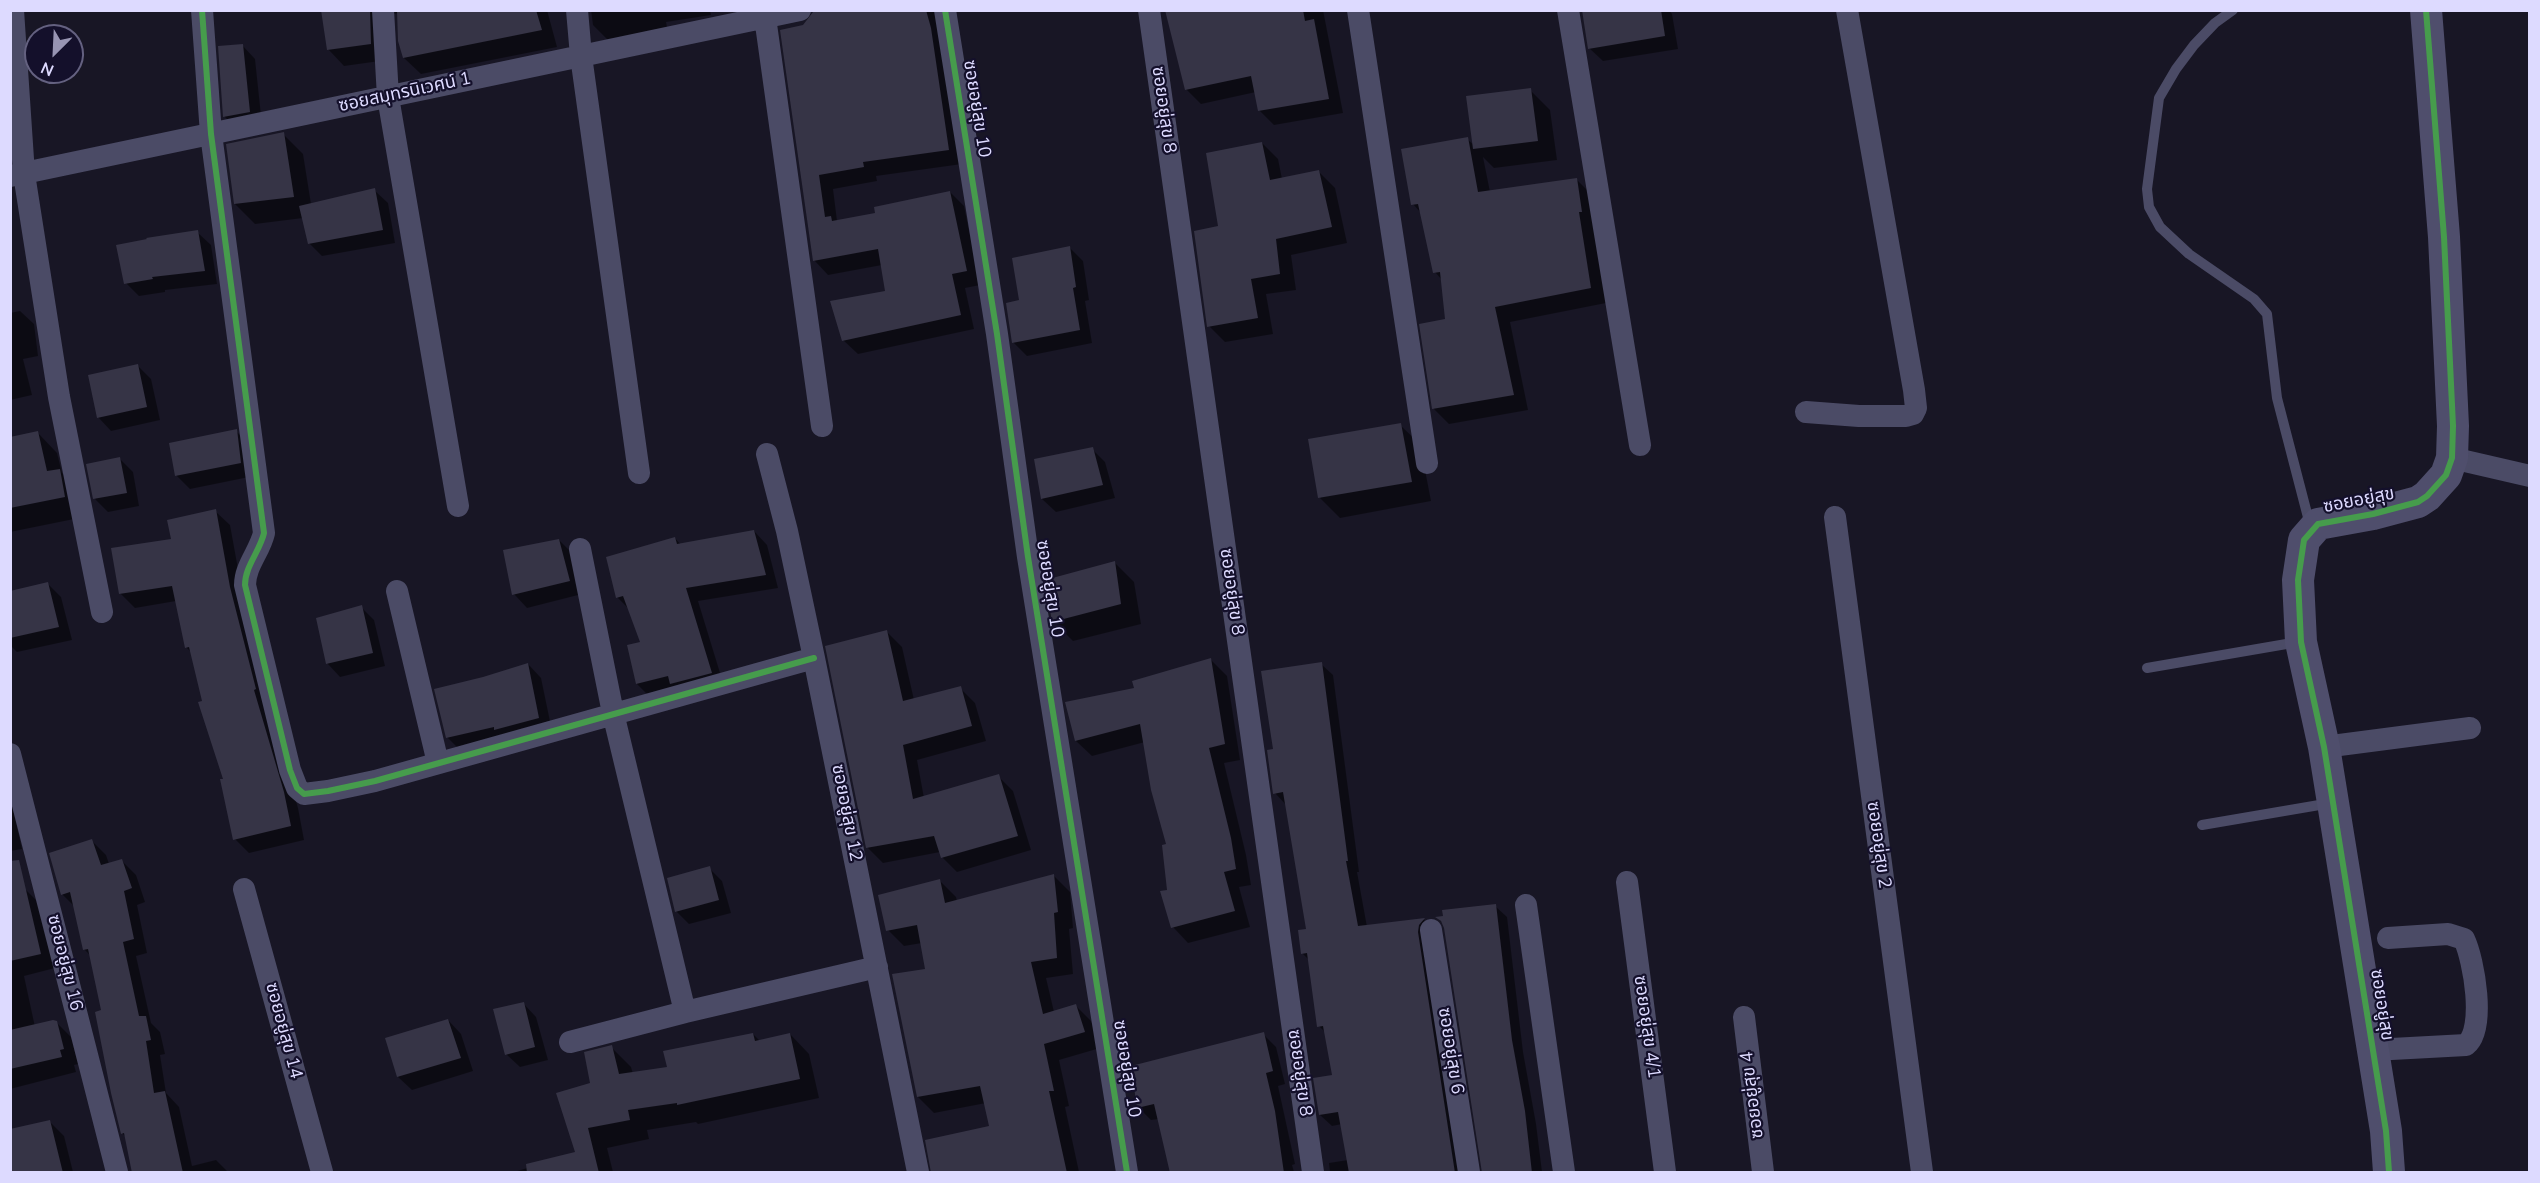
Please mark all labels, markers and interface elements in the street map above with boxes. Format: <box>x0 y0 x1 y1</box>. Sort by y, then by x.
north arrow <box>24 24 84 84</box>
text: N <box>38 56 57 81</box>
street label: ซอยอยู่สุข 10 <box>958 59 994 159</box>
street label: ซอยอยู่สุข 8 <box>1146 65 1180 155</box>
street label: ซอยสมุทรนิเวศน์ 1 <box>337 68 473 118</box>
street label: ซอยอยู่สุข <box>2322 484 2396 518</box>
street label: ซอยอยู่สุข 10 <box>1031 539 1067 639</box>
street label: ซอยอยู่สุข 8 <box>1214 547 1248 637</box>
street label: ซอยอยู่สุข 12 <box>826 763 866 863</box>
street label: ซอยอยู่สุข 2 <box>1861 800 1895 890</box>
street label: ซอยอยู่สุข 16 <box>42 913 86 1013</box>
street label: ซอยอยู่สุข <box>2365 968 2397 1042</box>
street label: ซอยอยู่สุข 4/1 <box>1628 974 1664 1080</box>
street label: ซอยอยู่สุข 14 <box>260 981 306 1081</box>
street label: ซอยอยู่สุข 6 <box>1432 1006 1468 1096</box>
street label: ซอยอยู่สุข 10 <box>1108 1019 1144 1119</box>
street label: ซอยอยู่สุข 8 <box>1282 1028 1316 1118</box>
street label: ซอยอยู่สุข 4 <box>1737 1050 1769 1140</box>

